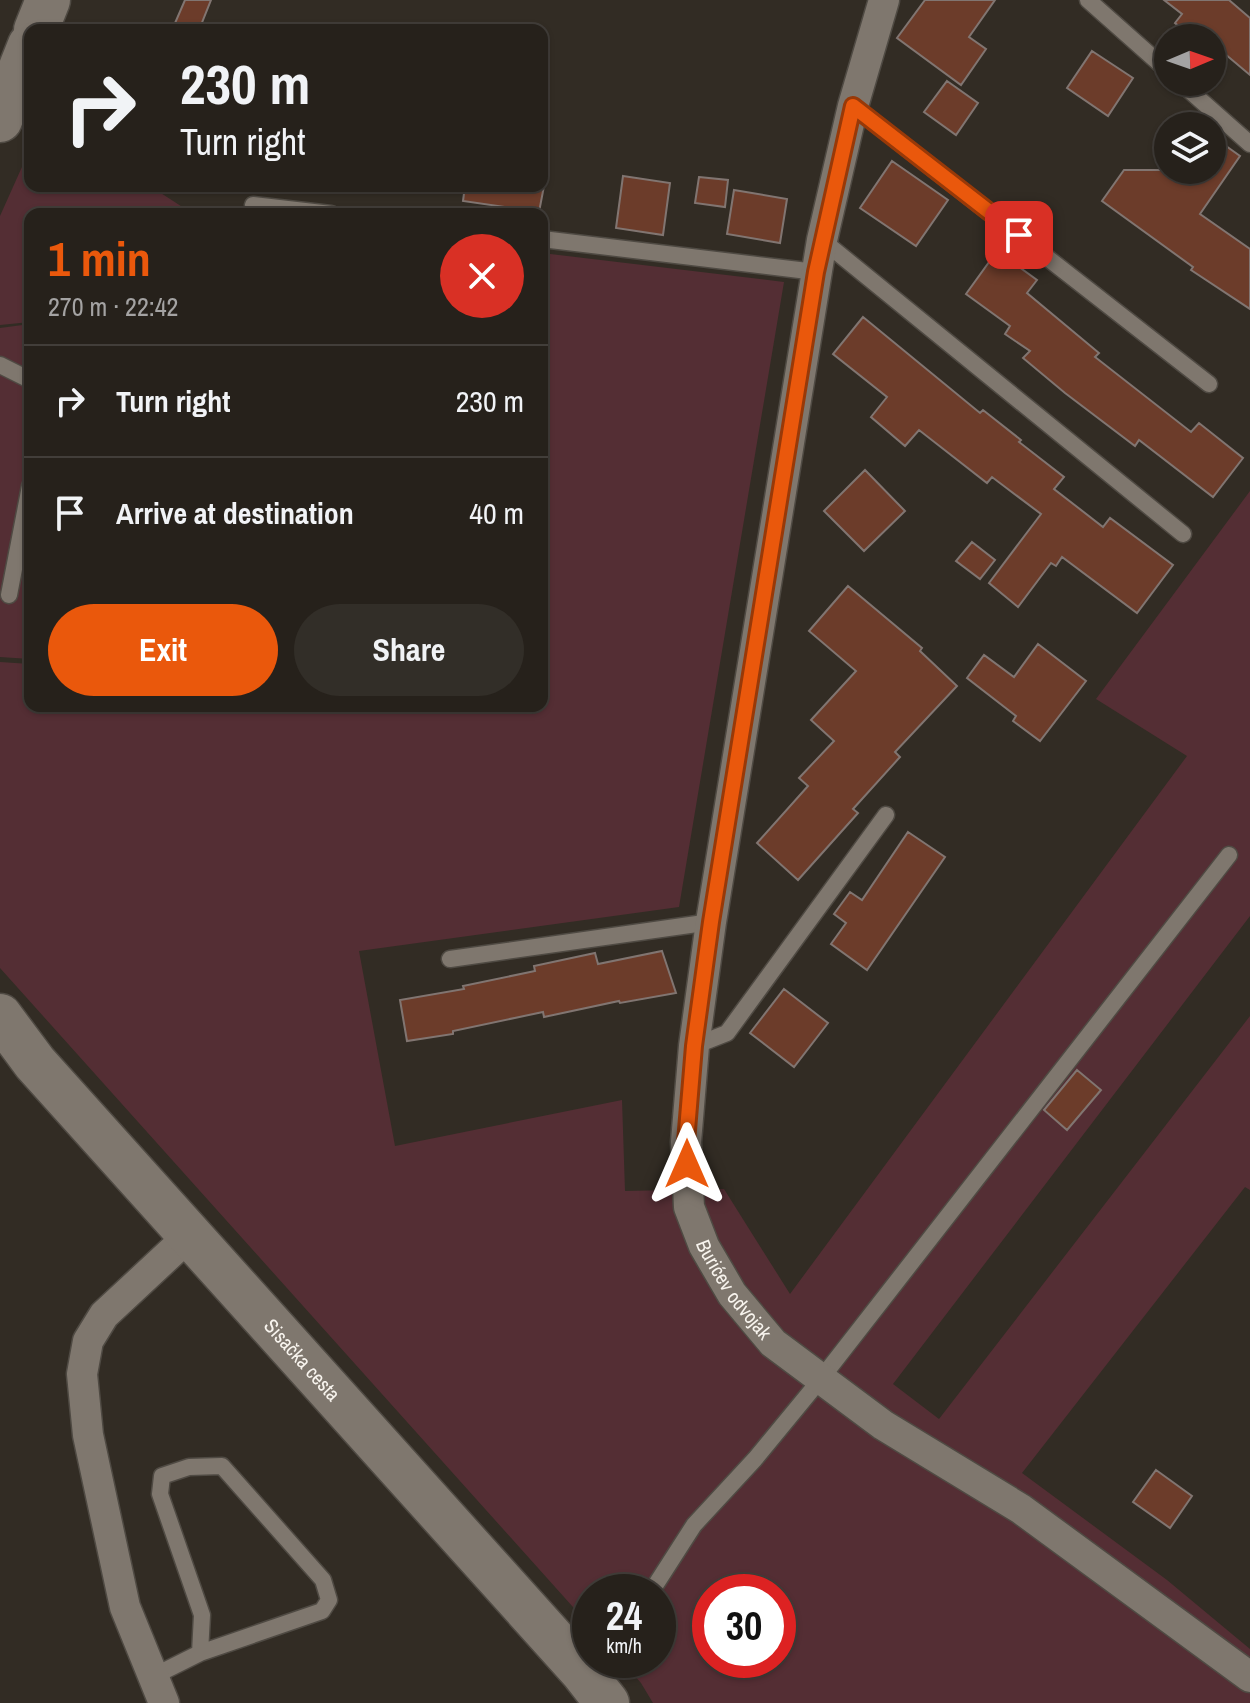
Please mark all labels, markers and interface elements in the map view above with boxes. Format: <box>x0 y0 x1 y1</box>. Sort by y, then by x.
north arrow <box>1154 24 1226 96</box>
map controls <box>1154 24 1226 184</box>
text: 230 m <box>180 46 310 121</box>
icon: right <box>48 56 152 160</box>
button: layers <box>1154 112 1226 184</box>
text: Turn right <box>180 118 305 166</box>
pin <box>985 201 1053 269</box>
icon: arrive <box>997 213 1041 257</box>
text: 1 min <box>48 226 151 291</box>
button: close <box>440 234 524 318</box>
text: 270 m · 22:42 <box>48 289 178 324</box>
icon: right <box>48 379 92 423</box>
text: Turn right <box>116 381 230 421</box>
text: 230 m <box>456 381 524 421</box>
icon: arrive <box>48 491 92 535</box>
text: Arrive at destination <box>116 493 354 533</box>
text: 40 m <box>469 493 524 533</box>
button: Exit <box>48 604 278 696</box>
button: Share <box>294 604 524 696</box>
position arrow <box>645 1122 729 1206</box>
street label: Burićev odvojak <box>690 1236 779 1346</box>
street label: Sisačka cesta <box>258 1313 347 1407</box>
speed limit sign: 30 <box>692 1574 796 1678</box>
text: 24 <box>606 1589 642 1642</box>
text: km/h <box>606 1632 642 1659</box>

